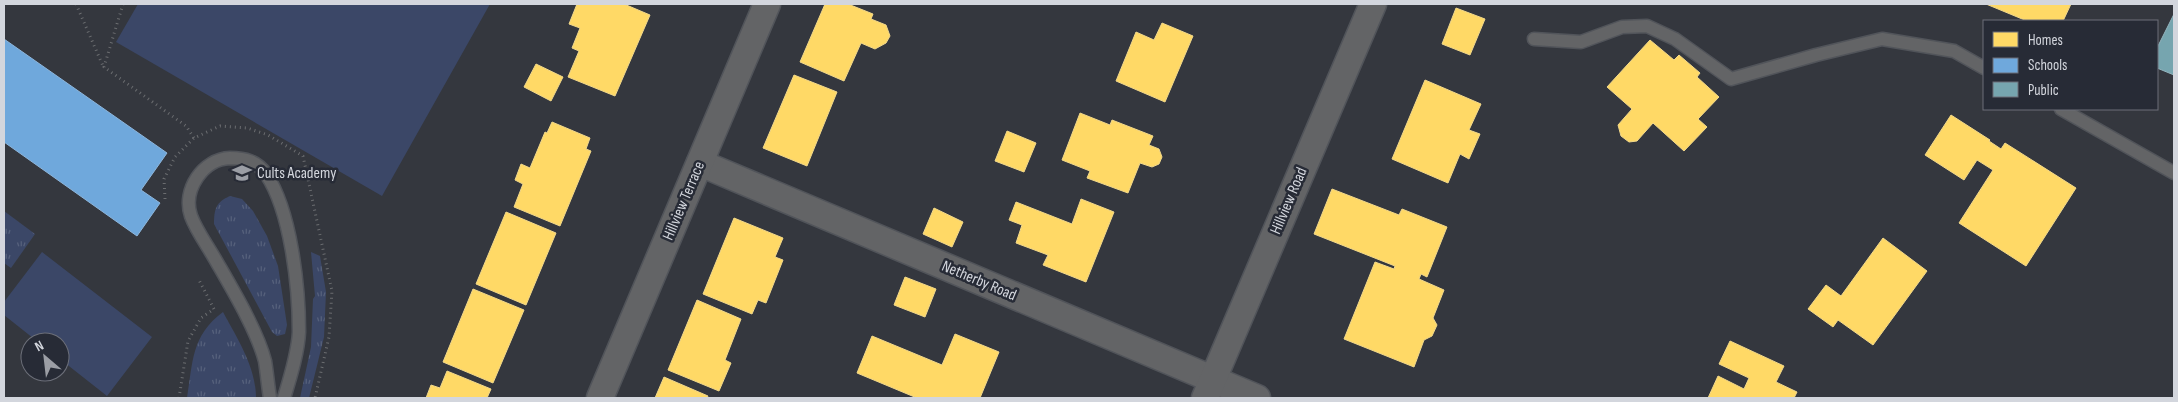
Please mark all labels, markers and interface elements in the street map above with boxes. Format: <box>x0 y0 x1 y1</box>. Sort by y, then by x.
legend <box>1983 20 2158 110</box>
text: Homes <box>2028 31 2063 50</box>
text: Schools <box>2028 56 2067 75</box>
text: Public <box>2028 81 2059 100</box>
street label: Hillview Terrace <box>659 159 709 243</box>
school or university icon: Cults Academy <box>231 162 253 184</box>
place label: Cults Academy <box>257 164 336 183</box>
street label: Hillview Road <box>1266 165 1312 237</box>
street label: Netherby Road <box>939 257 1019 305</box>
north arrow <box>20 332 70 382</box>
text: N <box>32 337 46 355</box>

